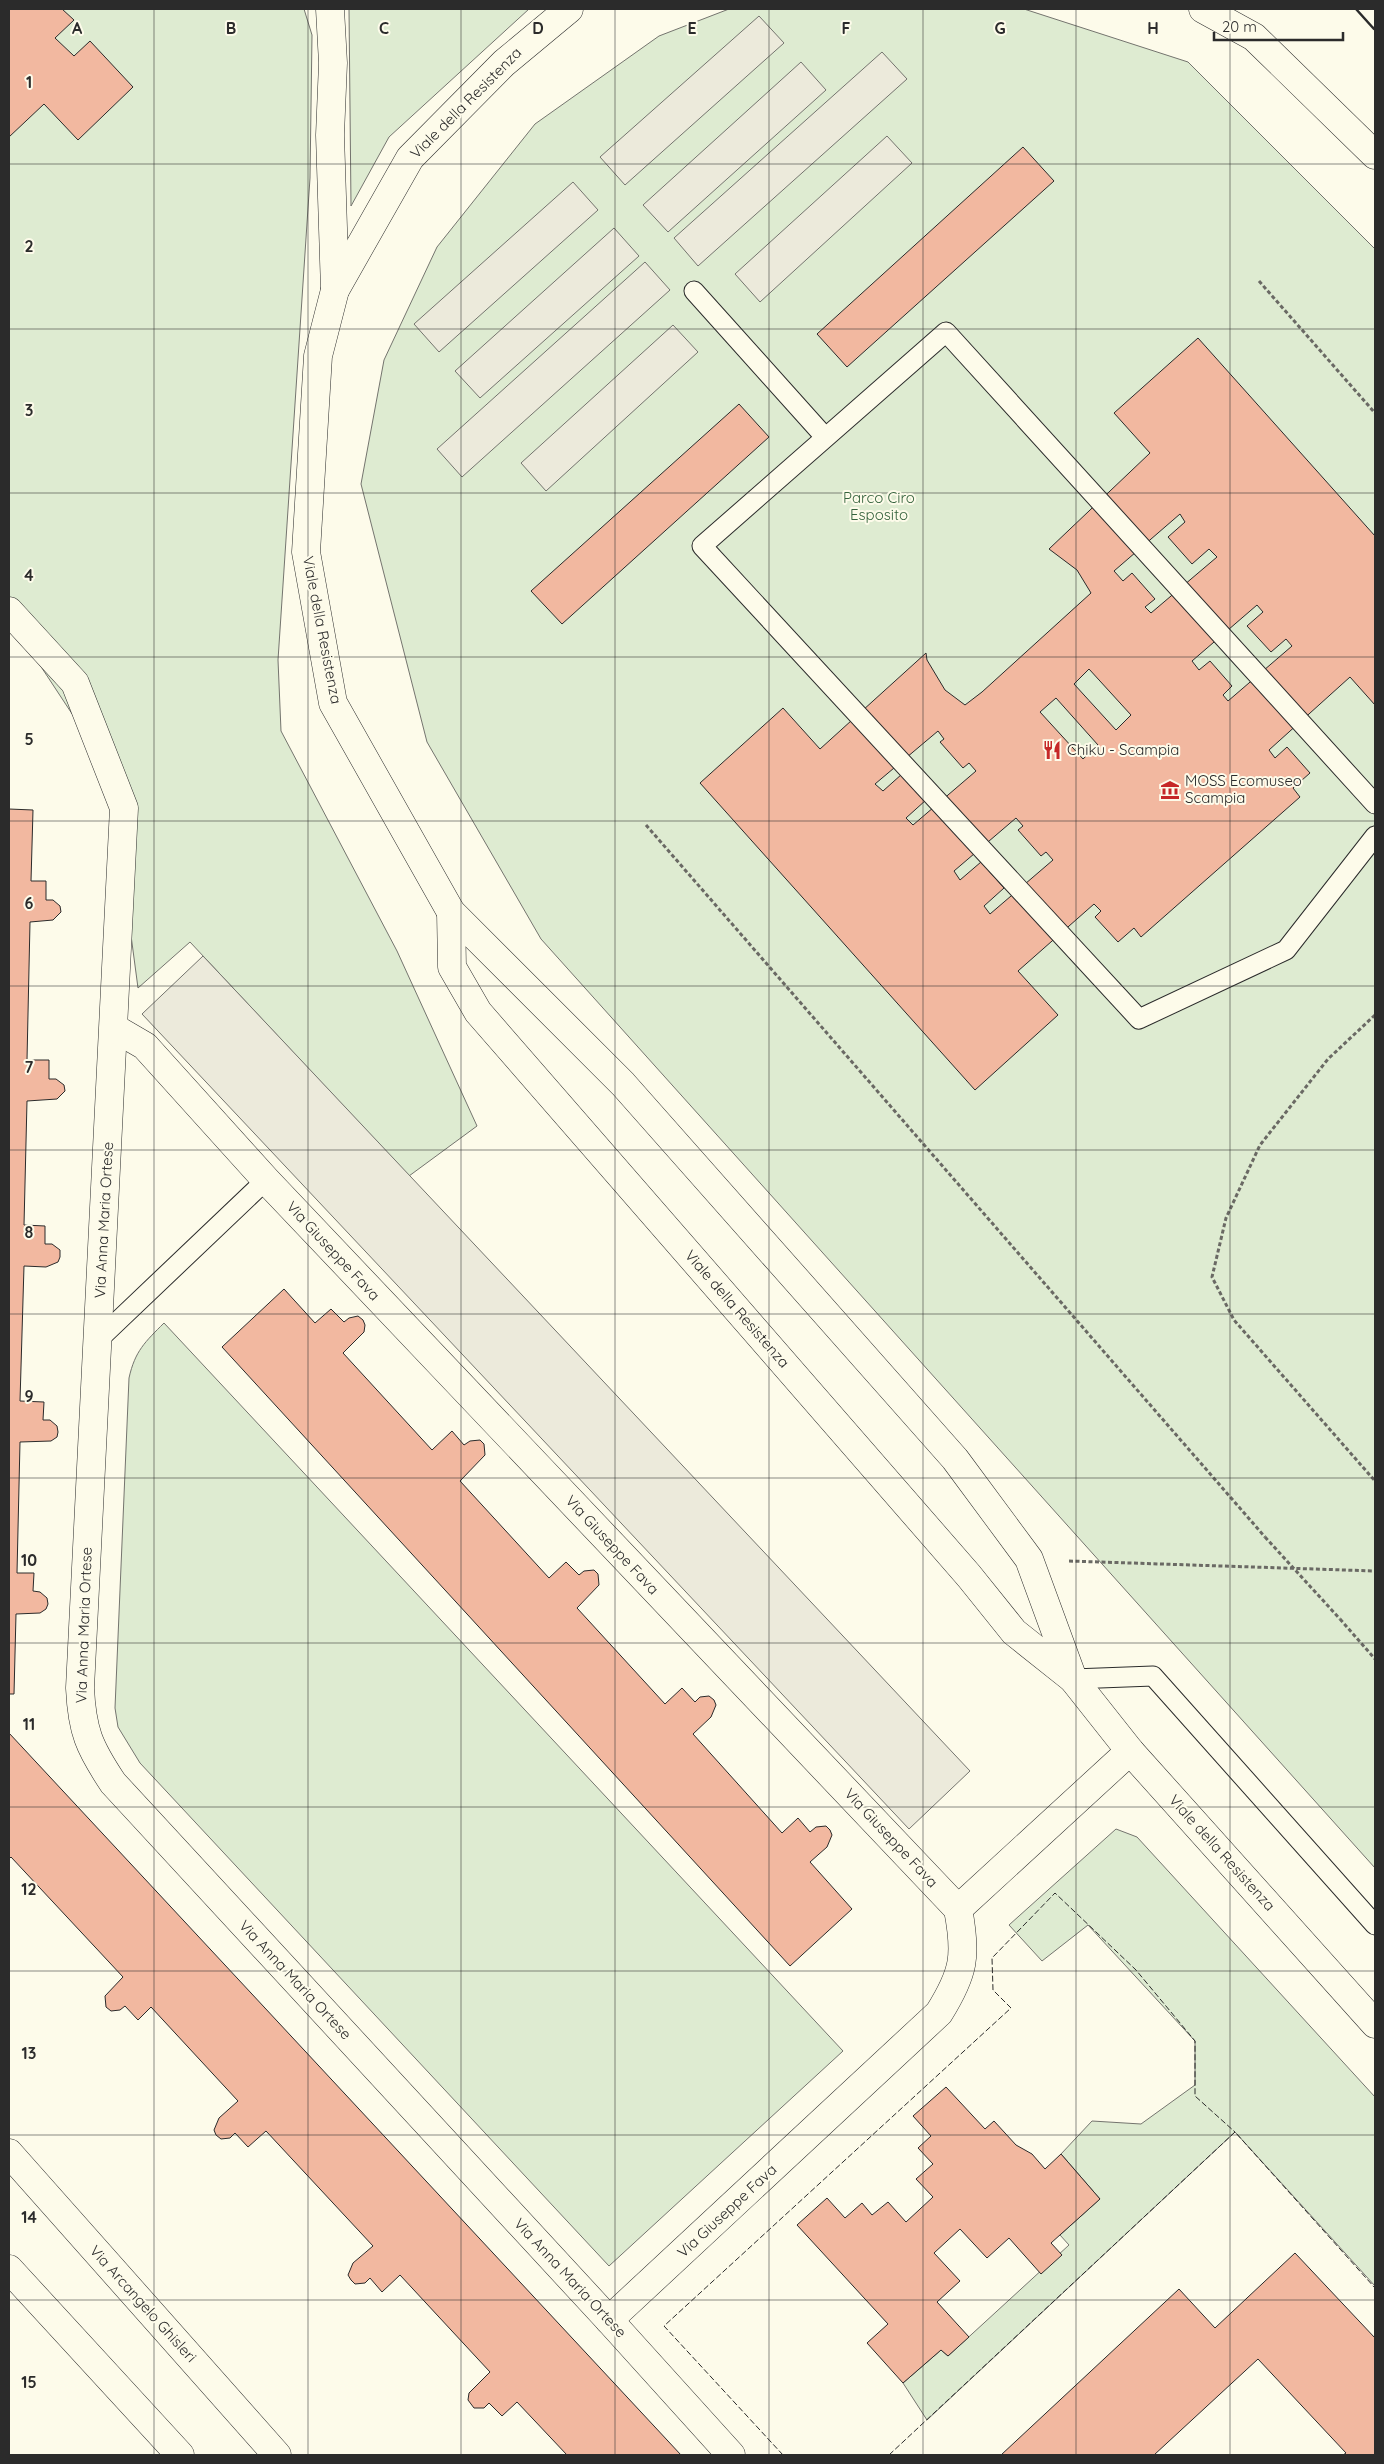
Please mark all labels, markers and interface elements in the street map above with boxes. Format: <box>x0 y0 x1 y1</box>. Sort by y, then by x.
scale bar <box>1214 10 1343 42</box>
text: 20 m <box>1222 17 1257 36</box>
text: A <box>72 18 83 38</box>
text: B <box>226 18 236 38</box>
text: C <box>379 18 389 38</box>
text: D <box>532 18 544 38</box>
text: E <box>687 18 697 38</box>
text: F <box>842 18 851 38</box>
text: G <box>994 18 1006 38</box>
text: H <box>1147 18 1159 38</box>
street label: Viale della Resistenza <box>406 43 525 162</box>
text: 1 <box>26 72 32 92</box>
text: 2 <box>24 236 34 256</box>
text: 3 <box>25 400 33 420</box>
park label: Parco Ciro Esposito <box>843 488 915 524</box>
street label: Viale della Resistenza <box>299 554 346 705</box>
text: 4 <box>24 565 34 585</box>
text: 5 <box>24 729 34 749</box>
restaurant icon: Chiku - Scampia <box>1041 739 1063 761</box>
place label: Chiku - Scampia <box>1067 740 1179 759</box>
place label: MOSS Ecomuseo Scampia <box>1185 771 1302 807</box>
museum icon: MOSS Ecomuseo Scampia <box>1159 779 1181 801</box>
text: 6 <box>25 893 34 913</box>
text: 7 <box>25 1057 34 1077</box>
street label: Via Anna Maria Ortese <box>90 1141 117 1299</box>
street label: Via Giuseppe Fava <box>282 1197 384 1304</box>
text: 8 <box>25 1222 34 1242</box>
street label: Viale della Resistenza <box>681 1246 794 1371</box>
text: 9 <box>24 1386 34 1406</box>
street label: Via Giuseppe Fava <box>561 1491 663 1598</box>
street label: Via Anna Maria Ortese <box>71 1546 96 1704</box>
text: 10 <box>21 1550 37 1570</box>
text: 11 <box>23 1714 35 1734</box>
street label: Via Giuseppe Fava <box>840 1784 942 1891</box>
street label: Viale della Resistenza <box>1165 1791 1280 1915</box>
text: 12 <box>21 1879 37 1899</box>
street label: Via Anna Maria Ortese <box>235 1916 356 2043</box>
text: 13 <box>22 2043 36 2063</box>
street label: Via Giuseppe Fava <box>673 2160 780 2262</box>
text: 14 <box>21 2207 37 2227</box>
street label: Via Anna Maria Ortese <box>510 2214 631 2341</box>
street label: Via Arcangelo Ghisleri <box>86 2241 201 2366</box>
text: 15 <box>21 2372 37 2392</box>

